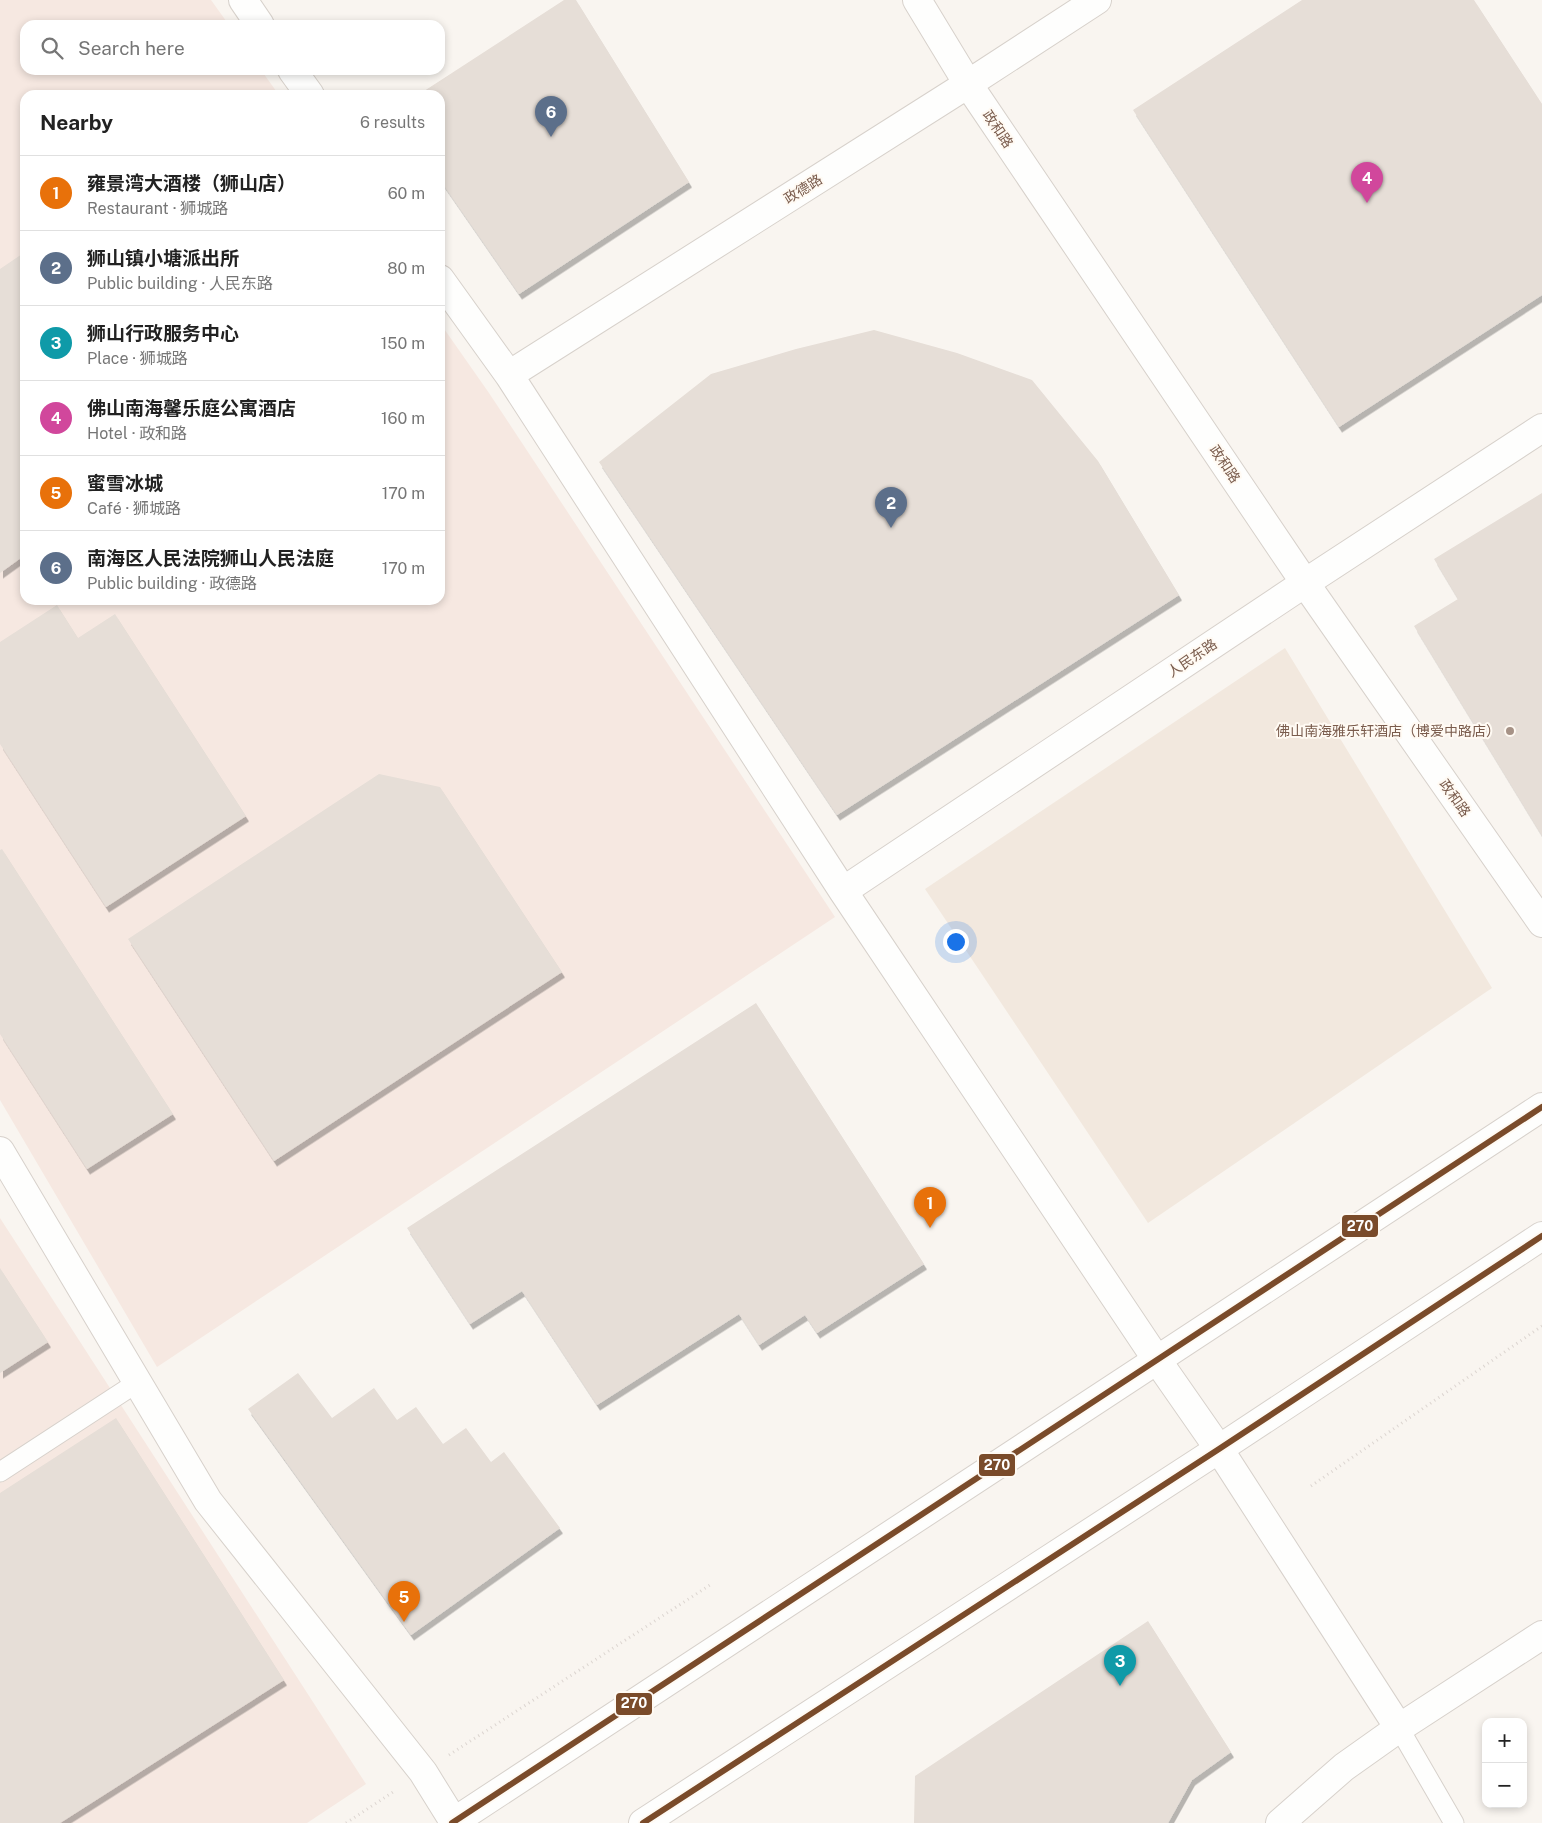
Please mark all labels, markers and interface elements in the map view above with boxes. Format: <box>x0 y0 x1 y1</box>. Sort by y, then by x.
search box <box>20 20 445 75</box>
icon: search <box>38 34 66 62</box>
text: Search here <box>78 37 185 59</box>
pin: 6 <box>535 96 567 137</box>
street label: 政和路 <box>980 107 1016 151</box>
text: Nearby <box>40 110 113 135</box>
text: 6 results <box>360 113 425 132</box>
pin: 4 <box>1351 162 1383 203</box>
street label: 政德路 <box>781 171 825 207</box>
text: 雍景湾大酒楼（狮山店） <box>87 172 296 194</box>
text: 1 <box>53 184 59 203</box>
text: 60 m <box>388 184 425 203</box>
text: Restaurant · 狮城路 <box>87 199 228 218</box>
text: 狮山镇小塘派出所 <box>87 247 239 269</box>
text: 2 <box>51 259 61 278</box>
text: 80 m <box>387 259 425 278</box>
text: Public building · 人民东路 <box>87 274 273 293</box>
text: 狮山行政服务中心 <box>87 322 239 344</box>
text: 3 <box>51 334 61 353</box>
text: 150 m <box>381 334 425 353</box>
text: Place · 狮城路 <box>87 349 188 368</box>
text: 佛山南海馨乐庭公寓酒店 <box>87 397 296 419</box>
text: 4 <box>51 409 61 428</box>
text: 160 m <box>381 409 425 428</box>
text: Hotel · 政和路 <box>87 424 187 443</box>
street label: 政和路 <box>1207 442 1243 486</box>
text: 蜜雪冰城 <box>87 472 163 494</box>
text: 5 <box>51 484 61 503</box>
text: 170 m <box>382 484 425 503</box>
pin: 2 <box>875 487 907 528</box>
text: Café · 狮城路 <box>87 499 181 518</box>
text: 南海区人民法院狮山人民法庭 <box>87 547 334 569</box>
text: 6 <box>51 559 61 578</box>
text: 170 m <box>382 559 425 578</box>
text: Public building · 政德路 <box>87 574 257 593</box>
street label: 人民东路 <box>1164 636 1220 680</box>
place label: 佛山南海雅乐轩酒店（博爱中路店） <box>1276 723 1500 739</box>
marker: 佛山南海雅乐轩酒店（博爱中路店） <box>1504 725 1516 737</box>
street label: 政和路 <box>1436 776 1474 820</box>
your location <box>943 929 969 955</box>
pin: 1 <box>914 1187 946 1228</box>
line badge: 270 <box>1341 1214 1379 1238</box>
text: 270 <box>1347 1218 1373 1234</box>
line badge: 270 <box>978 1453 1016 1477</box>
text: 270 <box>984 1457 1010 1473</box>
pin: 5 <box>388 1581 420 1622</box>
pin: 3 <box>1104 1645 1136 1686</box>
line badge: 270 <box>615 1692 653 1716</box>
text: 270 <box>621 1695 647 1711</box>
map controls <box>1482 1718 1527 1808</box>
button: + <box>1482 1718 1527 1763</box>
button: − <box>1482 1763 1527 1808</box>

